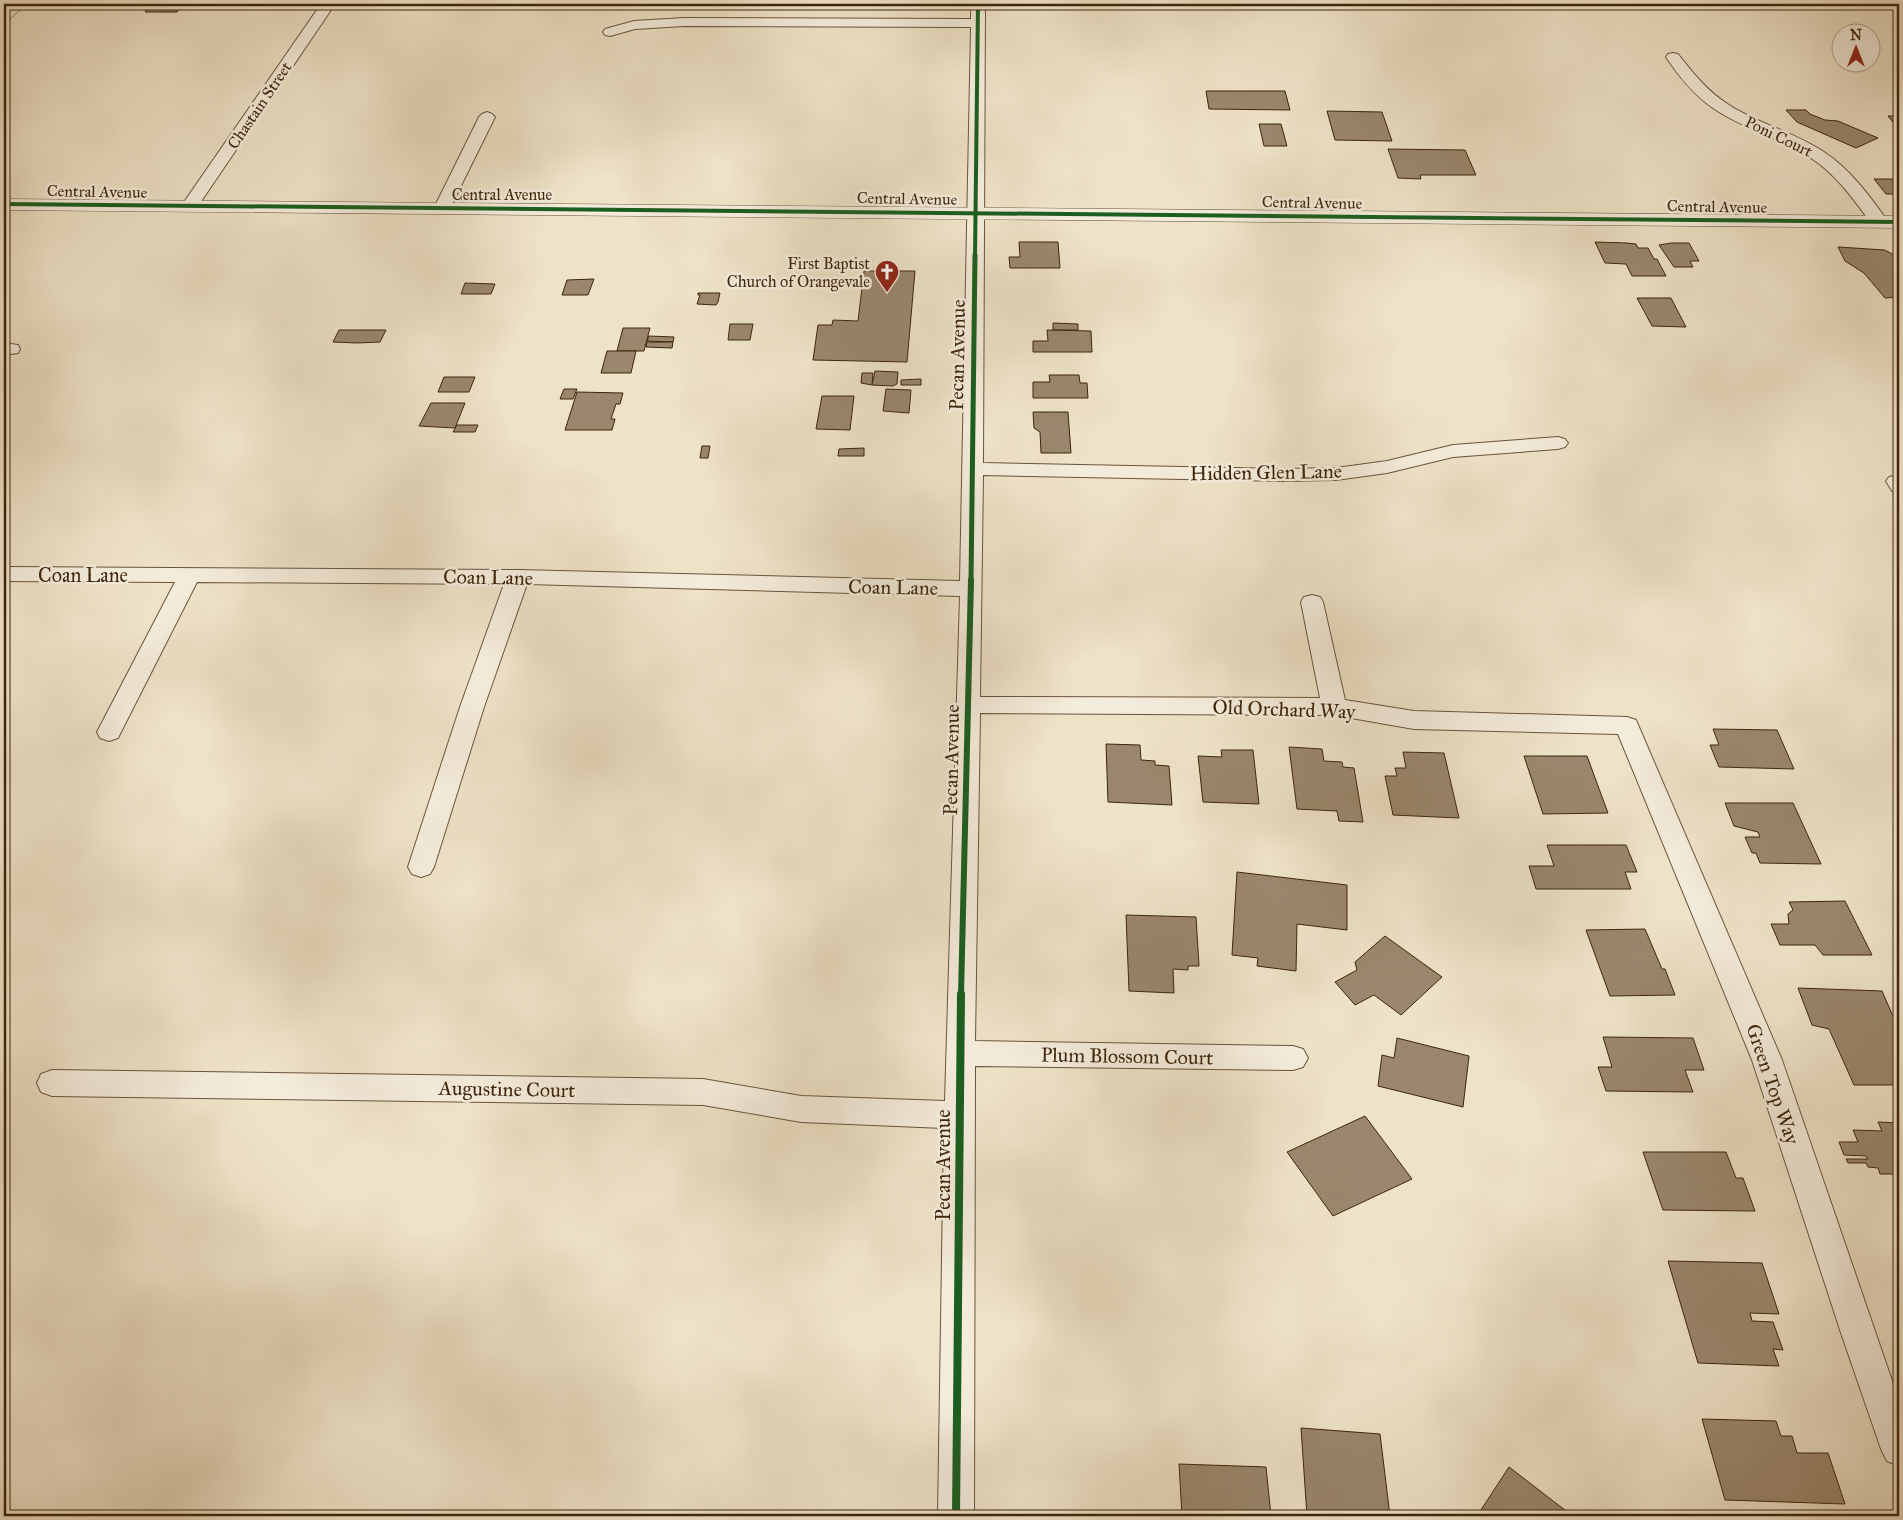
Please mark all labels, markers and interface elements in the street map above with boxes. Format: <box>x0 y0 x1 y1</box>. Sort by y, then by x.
north arrow <box>1830 22 1880 72</box>
text: N <box>1850 27 1862 44</box>
street label: Chastain Street <box>223 58 296 152</box>
street label: Poni Court <box>1742 112 1816 161</box>
street label: Central Avenue <box>47 181 148 202</box>
street label: Central Avenue <box>452 185 553 204</box>
street label: Central Avenue <box>857 188 958 209</box>
street label: Central Avenue <box>1262 192 1363 213</box>
street label: Central Avenue <box>1667 196 1768 217</box>
place label: First Baptist Church of Orangevale <box>727 254 870 292</box>
church icon: First Baptist Church of Orangevale <box>874 259 900 293</box>
street label: Pecan Avenue <box>944 299 970 411</box>
street label: Hidden Glen Lane <box>1190 459 1342 485</box>
street label: Coan Lane <box>38 563 128 587</box>
street label: Coan Lane <box>443 564 533 590</box>
street label: Coan Lane <box>848 574 938 600</box>
street label: Old Orchard Way <box>1212 695 1356 724</box>
street label: Pecan Avenue <box>938 704 964 816</box>
street label: Green Top Way <box>1741 1021 1805 1148</box>
street label: Plum Blossom Court <box>1041 1042 1213 1070</box>
street label: Augustine Court <box>438 1076 575 1103</box>
street label: Pecan Avenue <box>931 1109 955 1221</box>

